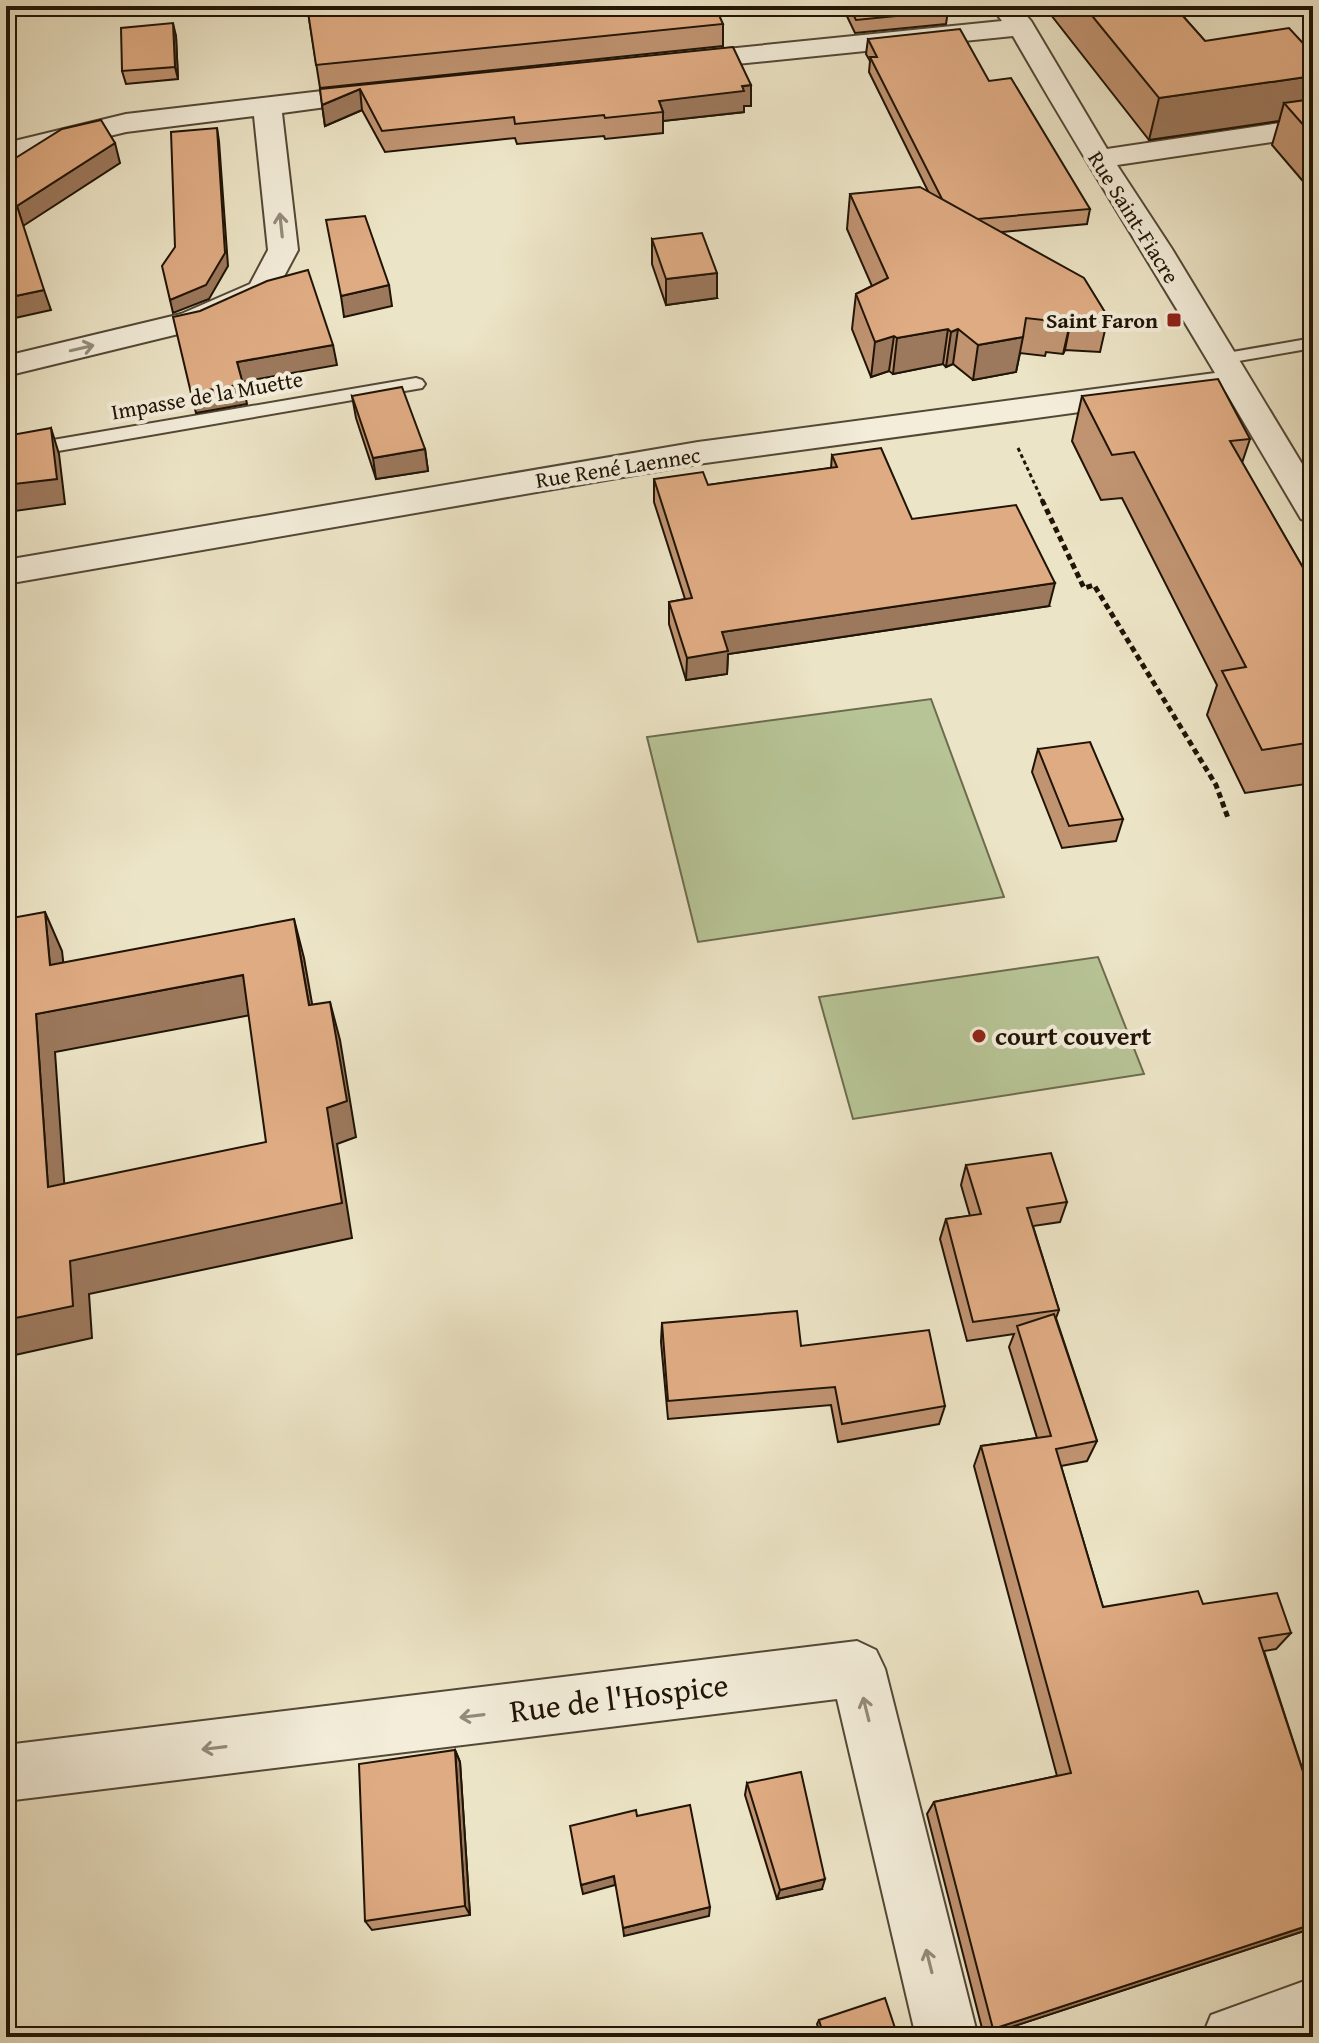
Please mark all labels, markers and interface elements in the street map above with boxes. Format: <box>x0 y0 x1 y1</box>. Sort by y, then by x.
street label: Rue Saint-Fiacre <box>1080 145 1188 289</box>
one-way arrow <box>273 212 288 239</box>
place label: Saint Faron <box>1046 304 1158 336</box>
marker: Saint Faron <box>1165 311 1183 329</box>
one-way arrow <box>68 340 94 355</box>
street label: Impasse de la Muette <box>109 362 305 428</box>
street label: Rue René Laennec <box>533 438 703 496</box>
place label: court couvert <box>995 1016 1151 1055</box>
marker: court couvert <box>970 1027 988 1045</box>
street label: Rue de l'Hospice <box>507 1661 731 1734</box>
one-way arrow <box>858 1696 873 1722</box>
one-way arrow <box>459 1709 486 1724</box>
one-way arrow <box>202 1741 227 1756</box>
one-way arrow <box>920 1949 935 1975</box>

